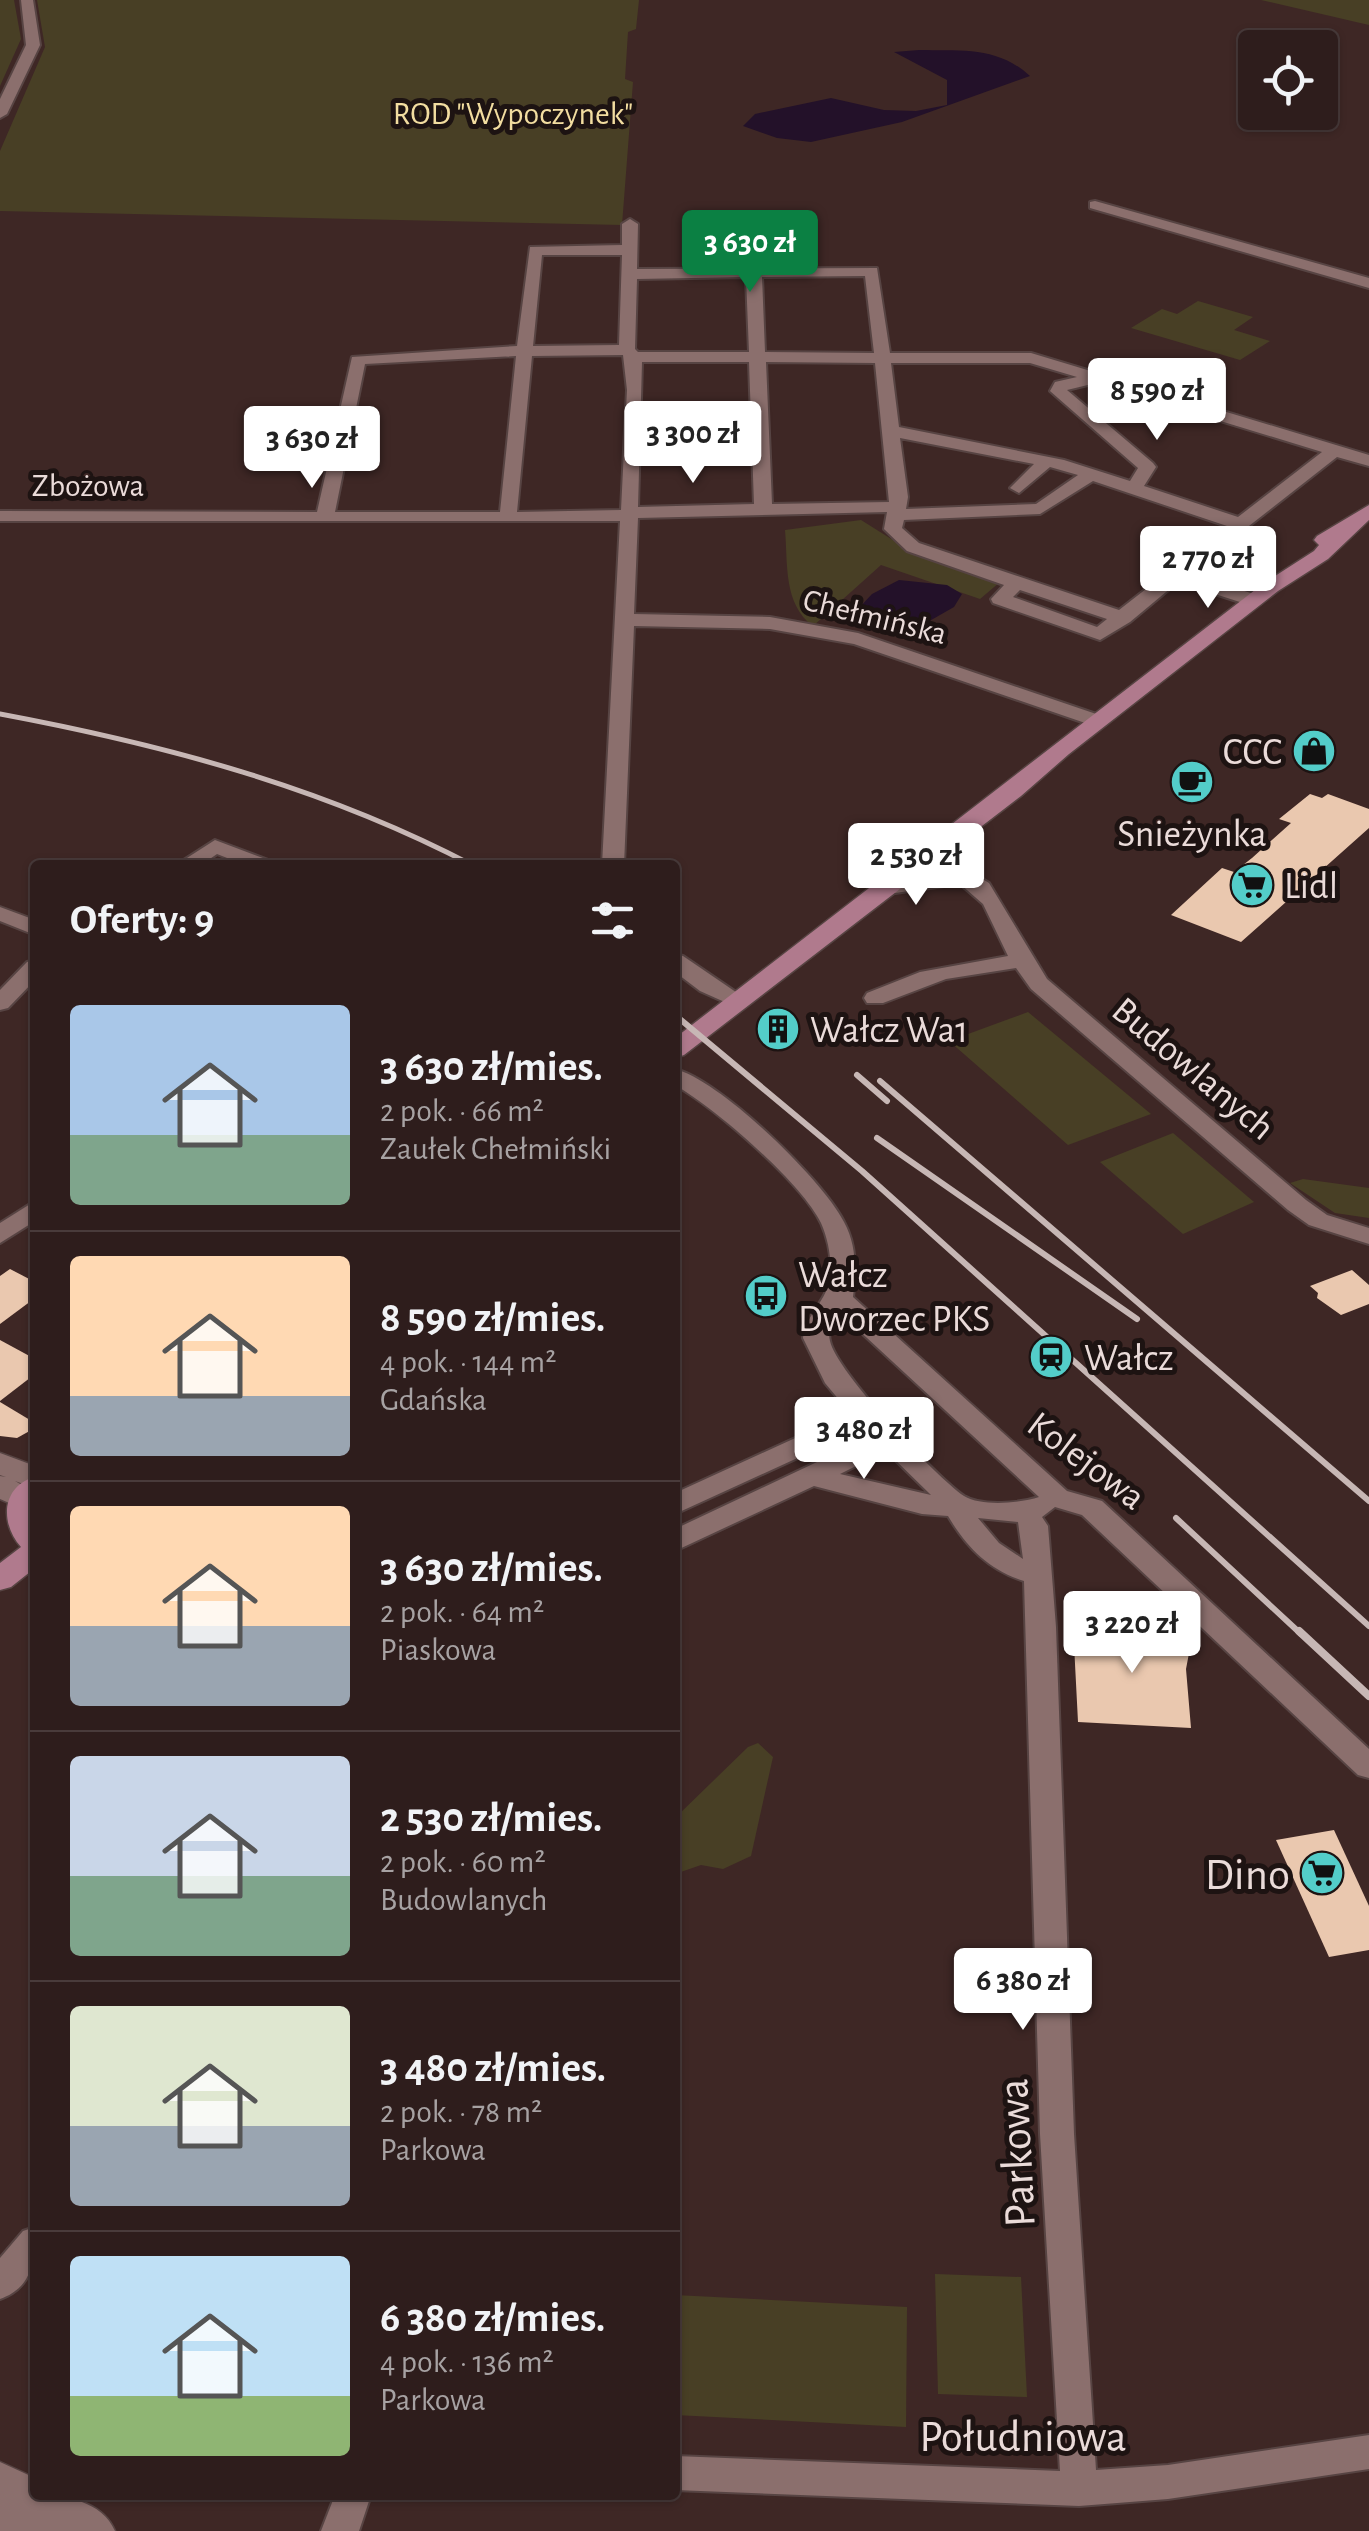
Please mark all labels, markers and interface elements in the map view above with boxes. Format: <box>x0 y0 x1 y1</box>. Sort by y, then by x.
map controls <box>1238 30 1338 130</box>
button: locate <box>1238 30 1338 130</box>
park label: ROD "Wypoczynek" <box>393 98 633 130</box>
pin: 3 630 zł <box>647 210 853 295</box>
text: 3 630 zł <box>704 226 796 258</box>
pin: 8 590 zł <box>1054 358 1260 443</box>
text: 8 590 zł <box>1110 374 1204 406</box>
pin: 3 300 zł <box>590 401 796 486</box>
pin: 3 630 zł <box>209 406 415 491</box>
text: 3 300 zł <box>646 417 740 449</box>
text: 3 630 zł <box>266 422 358 454</box>
street label: Zbożowa <box>32 470 144 502</box>
pin: 2 770 zł <box>1105 526 1311 611</box>
text: 2 770 zł <box>1162 542 1254 574</box>
street label: Chełmińska <box>800 584 950 650</box>
shop icon: CCC <box>1291 728 1337 774</box>
place label: CCC <box>1223 734 1282 772</box>
cafe icon: Snieżynka <box>1169 759 1215 805</box>
place label: Snieżynka <box>1117 816 1267 854</box>
pin: 2 530 zł <box>813 823 1019 908</box>
text: 2 530 zł <box>870 839 962 871</box>
supermarket icon: Lidl <box>1229 862 1275 908</box>
place label: Lidl <box>1284 868 1338 906</box>
icon: filters <box>585 893 640 948</box>
text: Oferty: 9 <box>70 899 214 941</box>
street label: Budowlanych <box>1104 991 1281 1148</box>
building icon: Wałcz Wa1 <box>755 1006 801 1052</box>
place label: Wałcz Wa1 <box>810 1012 968 1050</box>
icon: home <box>150 1045 270 1165</box>
text: 3 630 zł/mies. <box>380 1046 603 1088</box>
text: 2 pok. · 66 m² <box>380 1095 544 1127</box>
text: Zaułek Chełmiński <box>380 1133 611 1165</box>
place label: Wałcz Dworzec PKS <box>798 1257 990 1339</box>
bus stop icon: Wałcz Dworzec PKS <box>743 1273 789 1319</box>
icon: home <box>150 1296 270 1416</box>
text: 8 590 zł/mies. <box>380 1297 605 1339</box>
station icon: Wałcz <box>1028 1334 1074 1380</box>
place label: Wałcz <box>1084 1340 1174 1378</box>
text: 4 pok. · 144 m² <box>380 1346 556 1378</box>
text: Gdańska <box>380 1384 487 1416</box>
pin: 3 480 zł <box>761 1397 967 1482</box>
street label: Kolejowa <box>1020 1405 1152 1518</box>
text: 3 480 zł <box>817 1413 911 1445</box>
icon: home <box>150 1546 270 1666</box>
text: 3 630 zł/mies. <box>380 1547 603 1589</box>
pin: 3 220 zł <box>1029 1591 1235 1676</box>
text: 2 pok. · 64 m² <box>380 1596 544 1628</box>
text: 3 220 zł <box>1085 1607 1179 1639</box>
text: Piaskowa <box>380 1634 496 1666</box>
icon: home <box>150 1796 270 1916</box>
text: 2 530 zł/mies. <box>380 1797 602 1839</box>
text: 2 pok. · 60 m² <box>380 1846 546 1878</box>
supermarket icon: Dino <box>1299 1850 1345 1896</box>
place label: Dino <box>1205 1853 1290 1898</box>
text: Budowlanych <box>380 1884 547 1916</box>
pin: 6 380 zł <box>920 1948 1126 2033</box>
text: 6 380 zł <box>976 1964 1070 1996</box>
icon: home <box>150 2046 270 2166</box>
text: 3 480 zł/mies. <box>380 2047 606 2089</box>
street label: Parkowa <box>991 2077 1044 2228</box>
text: 2 pok. · 78 m² <box>380 2096 542 2128</box>
text: Parkowa <box>380 2134 486 2166</box>
icon: home <box>150 2296 270 2416</box>
text: 6 380 zł/mies. <box>380 2297 605 2339</box>
text: 4 pok. · 136 m² <box>380 2346 554 2378</box>
text: Parkowa <box>380 2384 486 2416</box>
street label: Południowa <box>919 2415 1127 2460</box>

